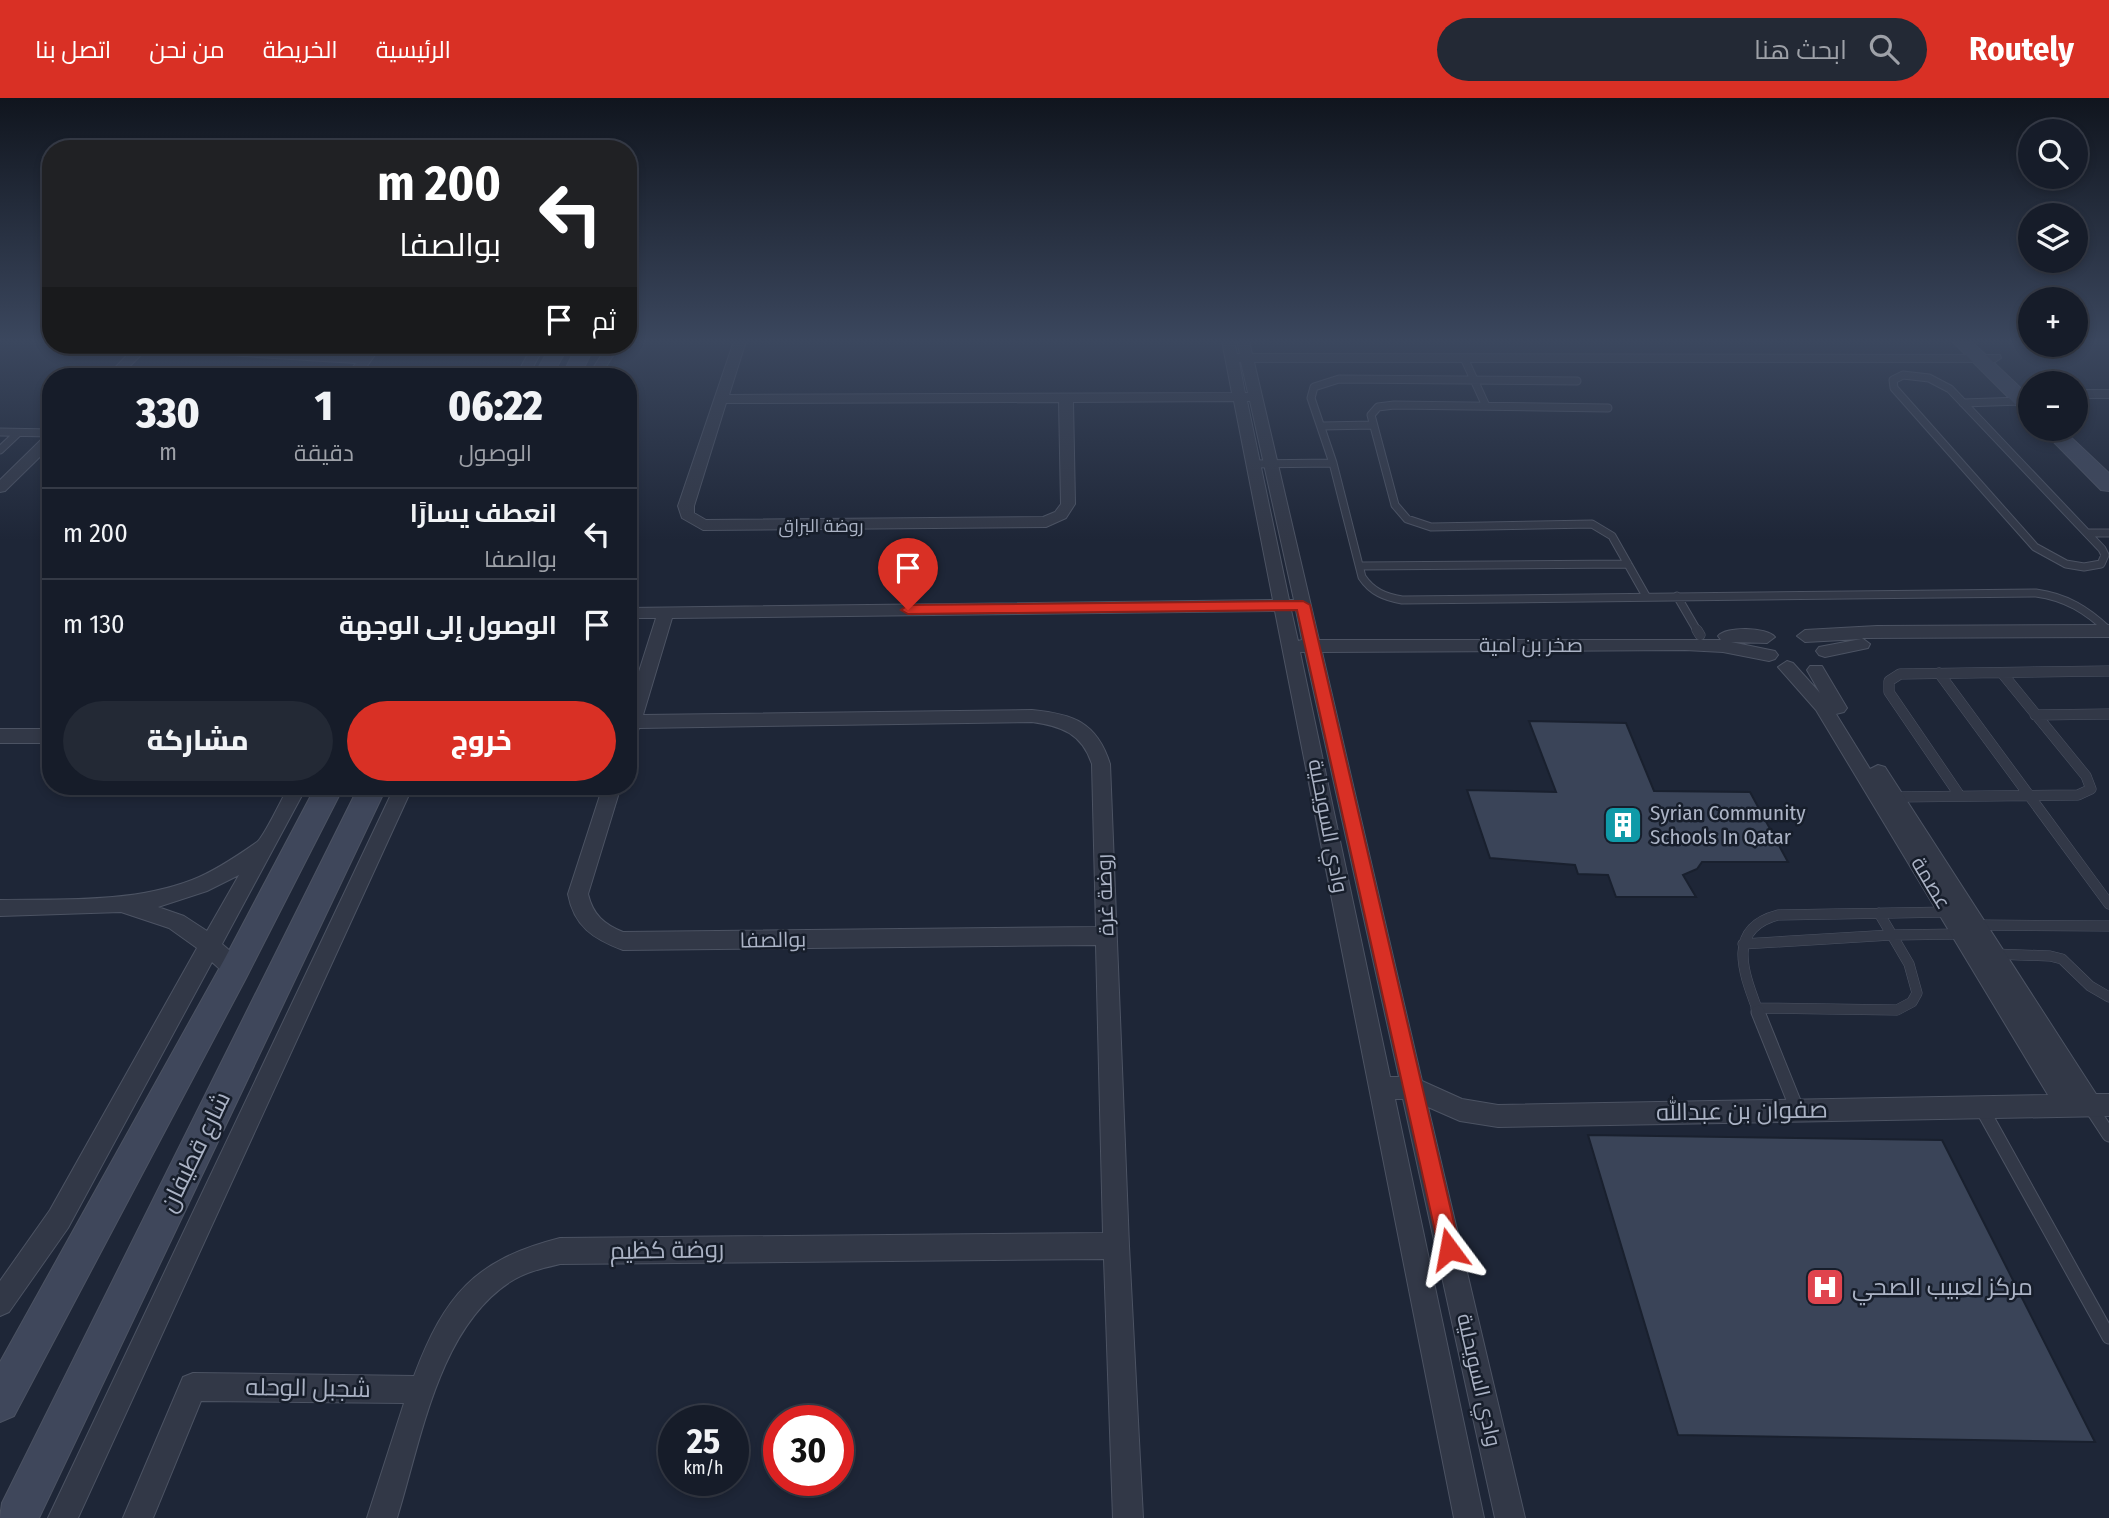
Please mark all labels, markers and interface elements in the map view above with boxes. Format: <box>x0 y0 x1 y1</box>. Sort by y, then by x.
search box <box>1437 18 1927 81</box>
text: Routely <box>1969 29 2074 69</box>
icon: search <box>1865 30 1903 68</box>
text: ابحث هنا <box>1754 35 1847 66</box>
text: اتصل بنا <box>35 36 111 64</box>
text: من نحن <box>149 36 225 64</box>
text: الخريطة <box>263 36 338 64</box>
text: الرئيسية <box>376 36 451 64</box>
map controls <box>2018 119 2088 441</box>
button: search <box>2018 119 2088 189</box>
text: 200 m <box>377 154 501 213</box>
icon: left <box>525 168 616 259</box>
button: layers <box>2018 203 2088 273</box>
text: بوالصفا <box>399 226 501 264</box>
button: + <box>2018 287 2088 357</box>
icon: arrive <box>540 301 578 339</box>
text: ثم <box>592 306 616 337</box>
button: − <box>2018 371 2088 441</box>
text: 1 <box>315 381 333 431</box>
text: 06:22 <box>448 381 543 431</box>
text: 330 <box>136 388 200 438</box>
text: m <box>159 438 177 466</box>
text: دقيقة <box>294 439 354 467</box>
text: الوصول <box>459 439 532 467</box>
text: انعطف يسارًا <box>410 498 557 529</box>
icon: left <box>578 515 616 553</box>
street label: روضة البراق <box>779 515 863 538</box>
text: 200 m <box>63 518 128 549</box>
pin <box>878 538 938 610</box>
text: بوالصفا <box>484 545 557 573</box>
icon: arrive <box>889 549 927 587</box>
icon: arrive <box>578 606 616 644</box>
text: 130 m <box>63 609 125 640</box>
text: الوصول إلى الوجهة <box>339 610 557 641</box>
street label: صخر بن امية <box>1479 632 1583 658</box>
button: مشاركة <box>63 701 333 781</box>
button: خروج <box>347 701 616 781</box>
street label: وادي السويحلية <box>1299 757 1354 896</box>
place label: Syrian Community Schools In Qatar <box>1650 800 1806 850</box>
building icon: Syrian Community Schools In Qatar <box>1602 804 1644 846</box>
street label: عصمة <box>1905 852 1957 914</box>
street label: روضة غرة <box>1091 853 1119 937</box>
street label: بوالصفا <box>739 926 807 954</box>
street label: شارع قطيفان <box>154 1087 238 1217</box>
street label: صفوان بن عبدالله <box>1656 1094 1828 1126</box>
position arrow <box>1412 1212 1486 1286</box>
street label: روضة كظيم <box>610 1235 724 1267</box>
hospital icon: مركز لعبيب الصحي <box>1804 1266 1846 1308</box>
place label: مركز لعبيب الصحي <box>1852 1273 2033 1306</box>
street label: وادي السويحلية <box>1448 1311 1507 1450</box>
street label: شجبل الوحله <box>245 1373 371 1403</box>
speed limit sign: 30 <box>763 1405 854 1496</box>
text: 25 <box>687 1420 720 1462</box>
text: km/h <box>683 1457 724 1479</box>

